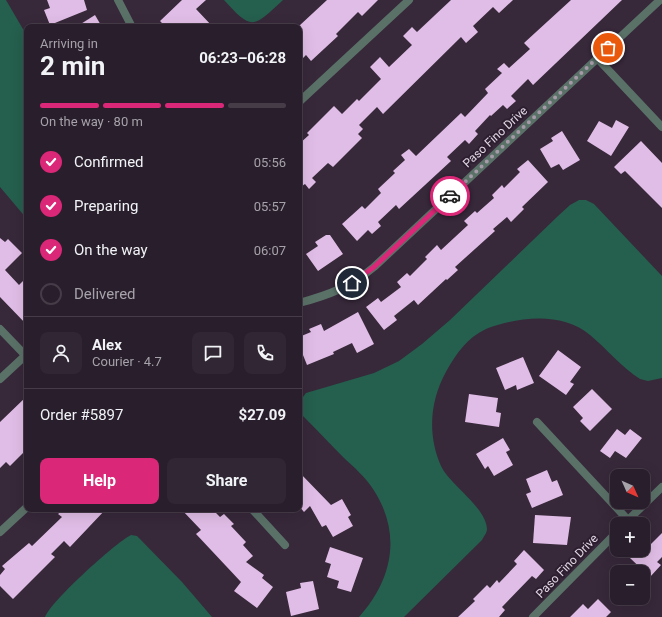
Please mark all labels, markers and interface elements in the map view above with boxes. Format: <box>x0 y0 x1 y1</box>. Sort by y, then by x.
pin <box>591 31 625 65</box>
text: Arriving in <box>40 36 98 51</box>
icon: bag <box>597 37 619 59</box>
text: 06:23–06:28 <box>199 49 286 67</box>
text: 2 min <box>40 51 105 81</box>
street label: Paso Fino Drive <box>460 104 530 170</box>
text: On the way · 80 m <box>40 114 143 129</box>
icon: check <box>40 151 62 173</box>
text: Confirmed <box>74 153 144 171</box>
text: 05:56 <box>254 155 286 170</box>
courier <box>430 176 470 216</box>
icon: car <box>439 185 461 207</box>
icon: check <box>40 195 62 217</box>
text: Preparing <box>74 197 138 215</box>
text: 05:57 <box>254 199 286 214</box>
icon: check <box>40 239 62 261</box>
text: On the way <box>74 241 148 259</box>
text: 06:07 <box>254 243 286 258</box>
pin <box>335 266 369 300</box>
icon: home <box>341 272 363 294</box>
text: Delivered <box>74 285 136 303</box>
button: person <box>40 332 82 374</box>
button: chat <box>192 332 234 374</box>
button: phone <box>244 332 286 374</box>
text: Alex <box>92 336 122 354</box>
text: Courier · 4.7 <box>92 354 162 369</box>
text: Order #5897 <box>40 406 123 424</box>
text: $27.09 <box>239 406 286 424</box>
button: Help <box>40 458 159 504</box>
button: Share <box>167 458 286 504</box>
north arrow <box>610 469 650 509</box>
map controls <box>610 469 650 605</box>
button: + <box>610 517 650 557</box>
street label: Paso Fino Drive <box>533 531 601 601</box>
button: − <box>610 565 650 605</box>

